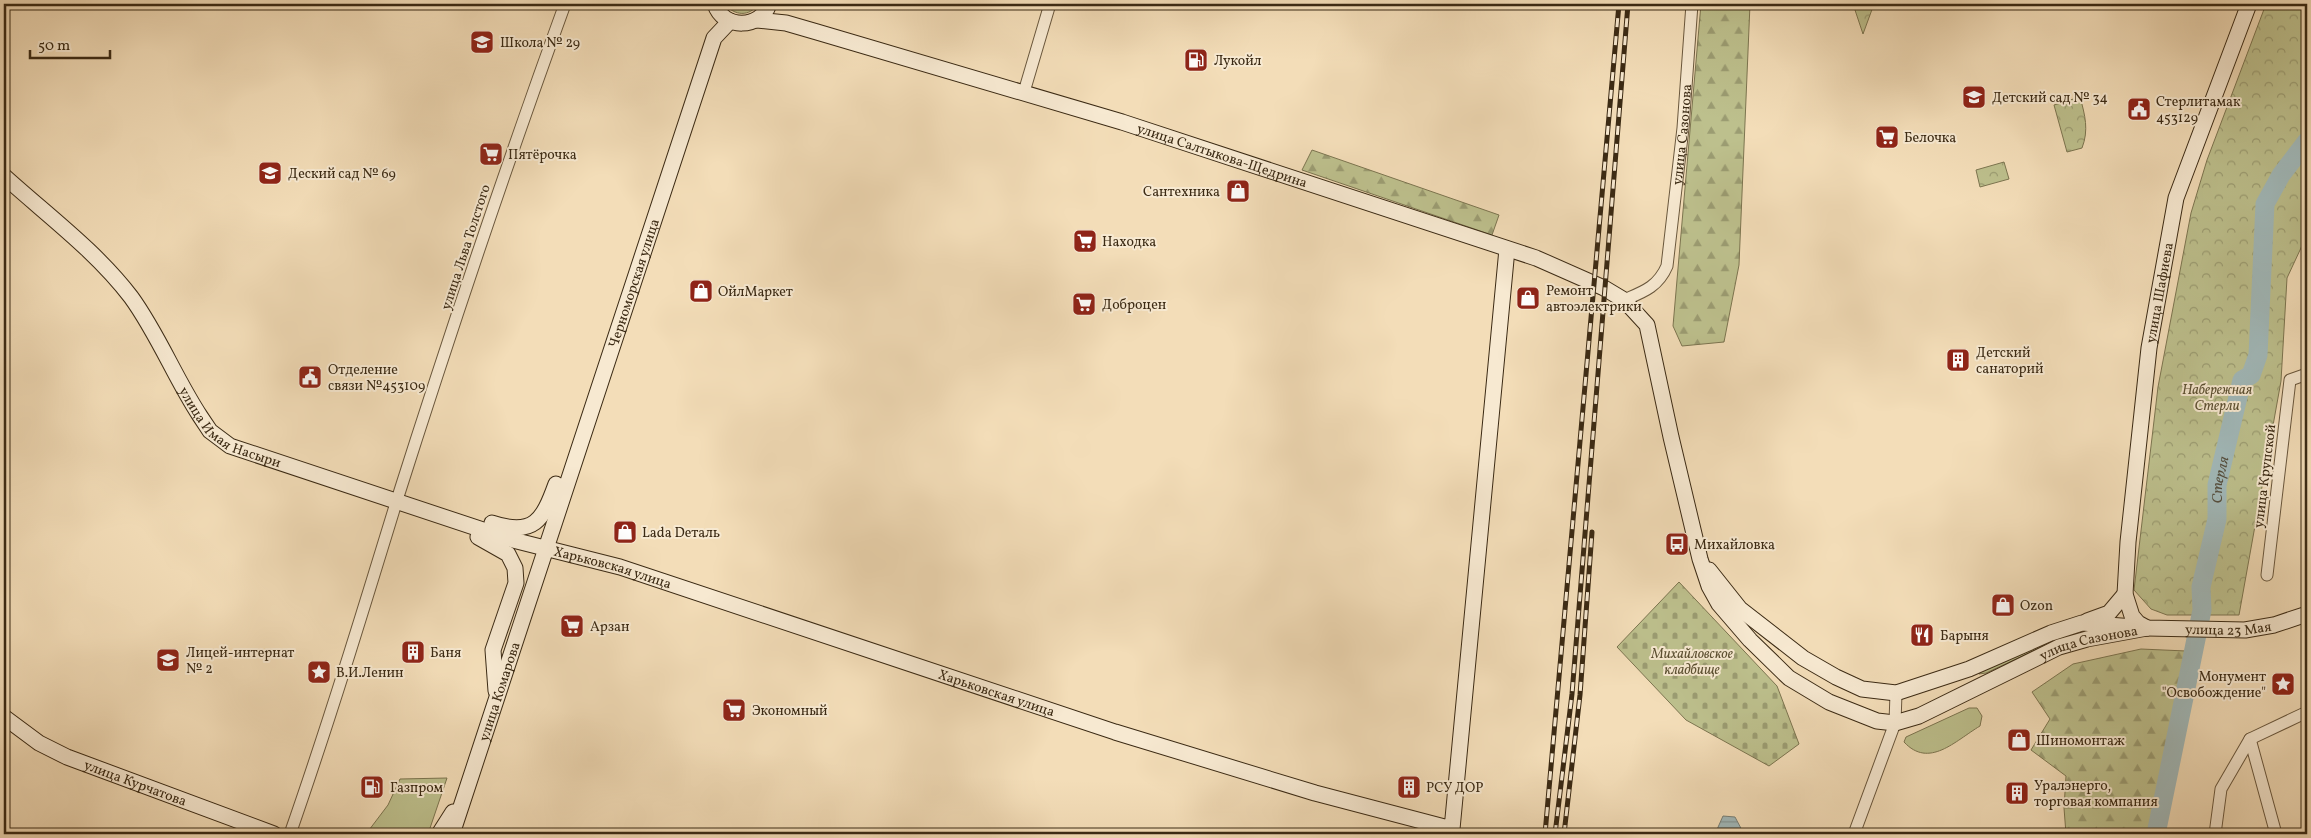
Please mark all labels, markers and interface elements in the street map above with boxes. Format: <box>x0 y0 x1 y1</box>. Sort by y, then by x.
scale bar <box>30 28 110 60</box>
school or university icon: Школа № 29 <box>469 29 495 55</box>
place label: Школа № 29 <box>500 34 580 53</box>
text: 50 m <box>38 36 70 57</box>
fuel station icon: Лукойл <box>1183 47 1209 73</box>
place label: Лукойл <box>1214 52 1262 71</box>
street label: улица Сазонова <box>1668 83 1697 186</box>
school or university icon: Детский сад № 34 <box>1961 84 1987 110</box>
place label: Детский сад № 34 <box>1992 89 2108 108</box>
place label: Стерлитамак 453129 <box>2156 93 2241 128</box>
public building icon: Стерлитамак 453129 <box>2126 96 2152 122</box>
street label: улица Салтыкова-Щедрина <box>1134 120 1309 193</box>
supermarket icon: Белочка <box>1874 124 1900 150</box>
place label: Белочка <box>1904 129 1956 148</box>
supermarket icon: Пятёрочка <box>478 141 504 167</box>
place label: Пятёрочка <box>508 146 577 165</box>
school or university icon: Деский сад № 69 <box>257 160 283 186</box>
place label: Деский сад № 69 <box>288 165 396 184</box>
shop icon: Сантехника <box>1225 178 1251 204</box>
street label: улица Льва Толстого <box>437 182 496 313</box>
place label: Сантехника <box>1143 183 1220 202</box>
street label: Черноморская улица <box>605 217 665 351</box>
supermarket icon: Находка <box>1072 228 1098 254</box>
place label: Находка <box>1102 233 1156 252</box>
street label: улица Шафиева <box>2142 241 2179 345</box>
shop icon: ОйлМаркет <box>688 278 714 304</box>
place label: Ремонт автоэлектрики <box>1546 282 1642 317</box>
place label: ОйлМаркет <box>718 283 793 302</box>
shop icon: Ремонт автоэлектрики <box>1515 285 1541 311</box>
supermarket icon: Доброцен <box>1071 291 1097 317</box>
place label: Доброцен <box>1102 296 1167 315</box>
place label: Детский санаторий <box>1976 344 2044 379</box>
building icon: Детский санаторий <box>1945 347 1971 373</box>
place label: Отделение связи №453109 <box>328 361 425 396</box>
public building icon: Отделение связи №453109 <box>297 364 323 390</box>
park label: Набережная Стерли <box>2182 381 2252 416</box>
street label: улица Имая Насыри <box>173 384 284 473</box>
street label: улица Крупской <box>2250 423 2281 529</box>
water label: Стерля <box>2208 454 2235 503</box>
shop icon: Lada Dеталь <box>612 519 638 545</box>
place label: Lada Dеталь <box>642 524 720 543</box>
bus stop icon: Михайловка <box>1664 531 1690 557</box>
place label: Михайловка <box>1694 536 1775 555</box>
street label: Харьковская улица <box>551 543 674 595</box>
shop icon: Ozon <box>1990 592 2016 618</box>
place label: Ozon <box>2020 597 2053 616</box>
supermarket icon: Арзан <box>559 613 585 639</box>
place label: Арзан <box>590 618 630 637</box>
street label: улица 23 Мая <box>2185 618 2273 641</box>
restaurant icon: Барыня <box>1909 622 1935 648</box>
street label: улица Сазонова <box>2037 622 2140 666</box>
place label: Барыня <box>1940 627 1989 646</box>
building icon: Баня <box>400 639 426 665</box>
street label: улица Комарова <box>475 640 526 744</box>
place label: Лицей-интернат № 2 <box>186 644 294 679</box>
place label: Баня <box>430 644 461 663</box>
park label: Михайловское кладбище <box>1650 645 1733 680</box>
school or university icon: Лицей-интернат № 2 <box>155 647 181 673</box>
place icon: В.И.Ленин <box>306 659 332 685</box>
place label: В.И.Ленин <box>336 664 404 683</box>
street label: Харьковская улица <box>935 666 1057 722</box>
place label: Монумент "Освобождение" <box>2162 668 2266 703</box>
place icon: Монумент "Освобождение" <box>2270 671 2296 697</box>
supermarket icon: Экономный <box>721 697 747 723</box>
place label: Экономный <box>752 702 828 721</box>
shop icon: Шиномонтаж <box>2006 727 2032 753</box>
place label: Шиномонтаж <box>2036 732 2125 751</box>
street label: улица Курчатова <box>81 756 189 812</box>
fuel station icon: Газпром <box>359 774 385 800</box>
building icon: РСУ ДОР <box>1396 774 1422 800</box>
place label: Уралэнерго, торговая компания <box>2034 777 2158 812</box>
place label: Газпром <box>390 779 443 798</box>
place label: РСУ ДОР <box>1426 779 1483 798</box>
building icon: Уралэнерго, торговая компания <box>2004 780 2030 806</box>

